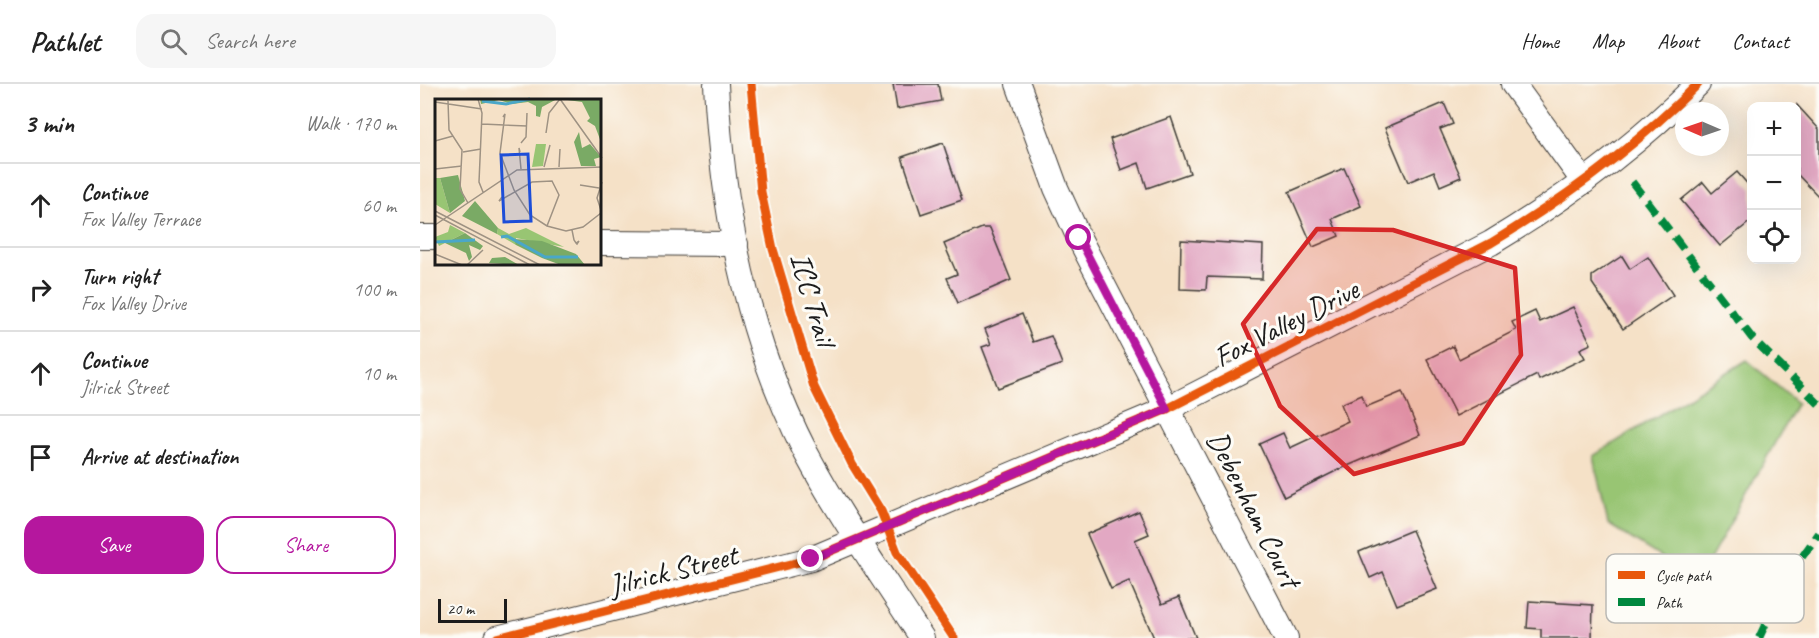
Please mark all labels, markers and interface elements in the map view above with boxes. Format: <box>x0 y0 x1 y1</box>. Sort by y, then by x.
search box <box>136 14 556 68</box>
text: Pathlet <box>30 24 100 59</box>
icon: search <box>157 25 190 58</box>
text: Search here <box>205 27 295 55</box>
text: Home <box>1521 28 1559 54</box>
text: Map <box>1592 28 1624 54</box>
text: About <box>1657 28 1699 54</box>
text: Contact <box>1732 28 1789 54</box>
inset map <box>435 99 602 266</box>
north arrow <box>1675 102 1729 156</box>
map controls <box>1747 102 1801 264</box>
button: + <box>1747 102 1801 156</box>
text: 3 min <box>24 107 74 140</box>
text: Walk · 170 m <box>306 111 396 136</box>
button: − <box>1747 156 1801 210</box>
text: Continue <box>81 179 147 207</box>
icon: ahead <box>24 189 57 222</box>
text: 60 m <box>362 193 396 218</box>
text: Fox Valley Terrace <box>81 207 200 232</box>
button: locate <box>1747 210 1801 264</box>
route start <box>1065 224 1091 250</box>
street label: ICC Trail <box>782 248 846 354</box>
text: Turn right <box>81 263 158 291</box>
street label: Fox Valley Drive <box>1207 269 1367 376</box>
icon: right <box>24 273 57 306</box>
text: 100 m <box>353 277 396 302</box>
text: Fox Valley Drive <box>81 291 186 316</box>
text: Continue <box>81 347 147 375</box>
icon: ahead <box>24 357 57 390</box>
text: 10 m <box>362 361 396 386</box>
text: Jilrick Street <box>81 375 168 400</box>
street label: Debenham Court <box>1198 425 1311 597</box>
icon: arrive <box>24 441 57 474</box>
text: Arrive at destination <box>81 443 238 471</box>
button: Save <box>24 516 204 574</box>
button: Share <box>216 516 396 574</box>
street label: Jilrick Street <box>603 535 744 605</box>
route end <box>797 545 823 571</box>
legend <box>1606 554 1804 623</box>
text: Cycle path <box>1656 566 1712 586</box>
text: Path <box>1656 593 1683 613</box>
scale bar <box>438 596 507 624</box>
text: 20 m <box>447 599 474 619</box>

